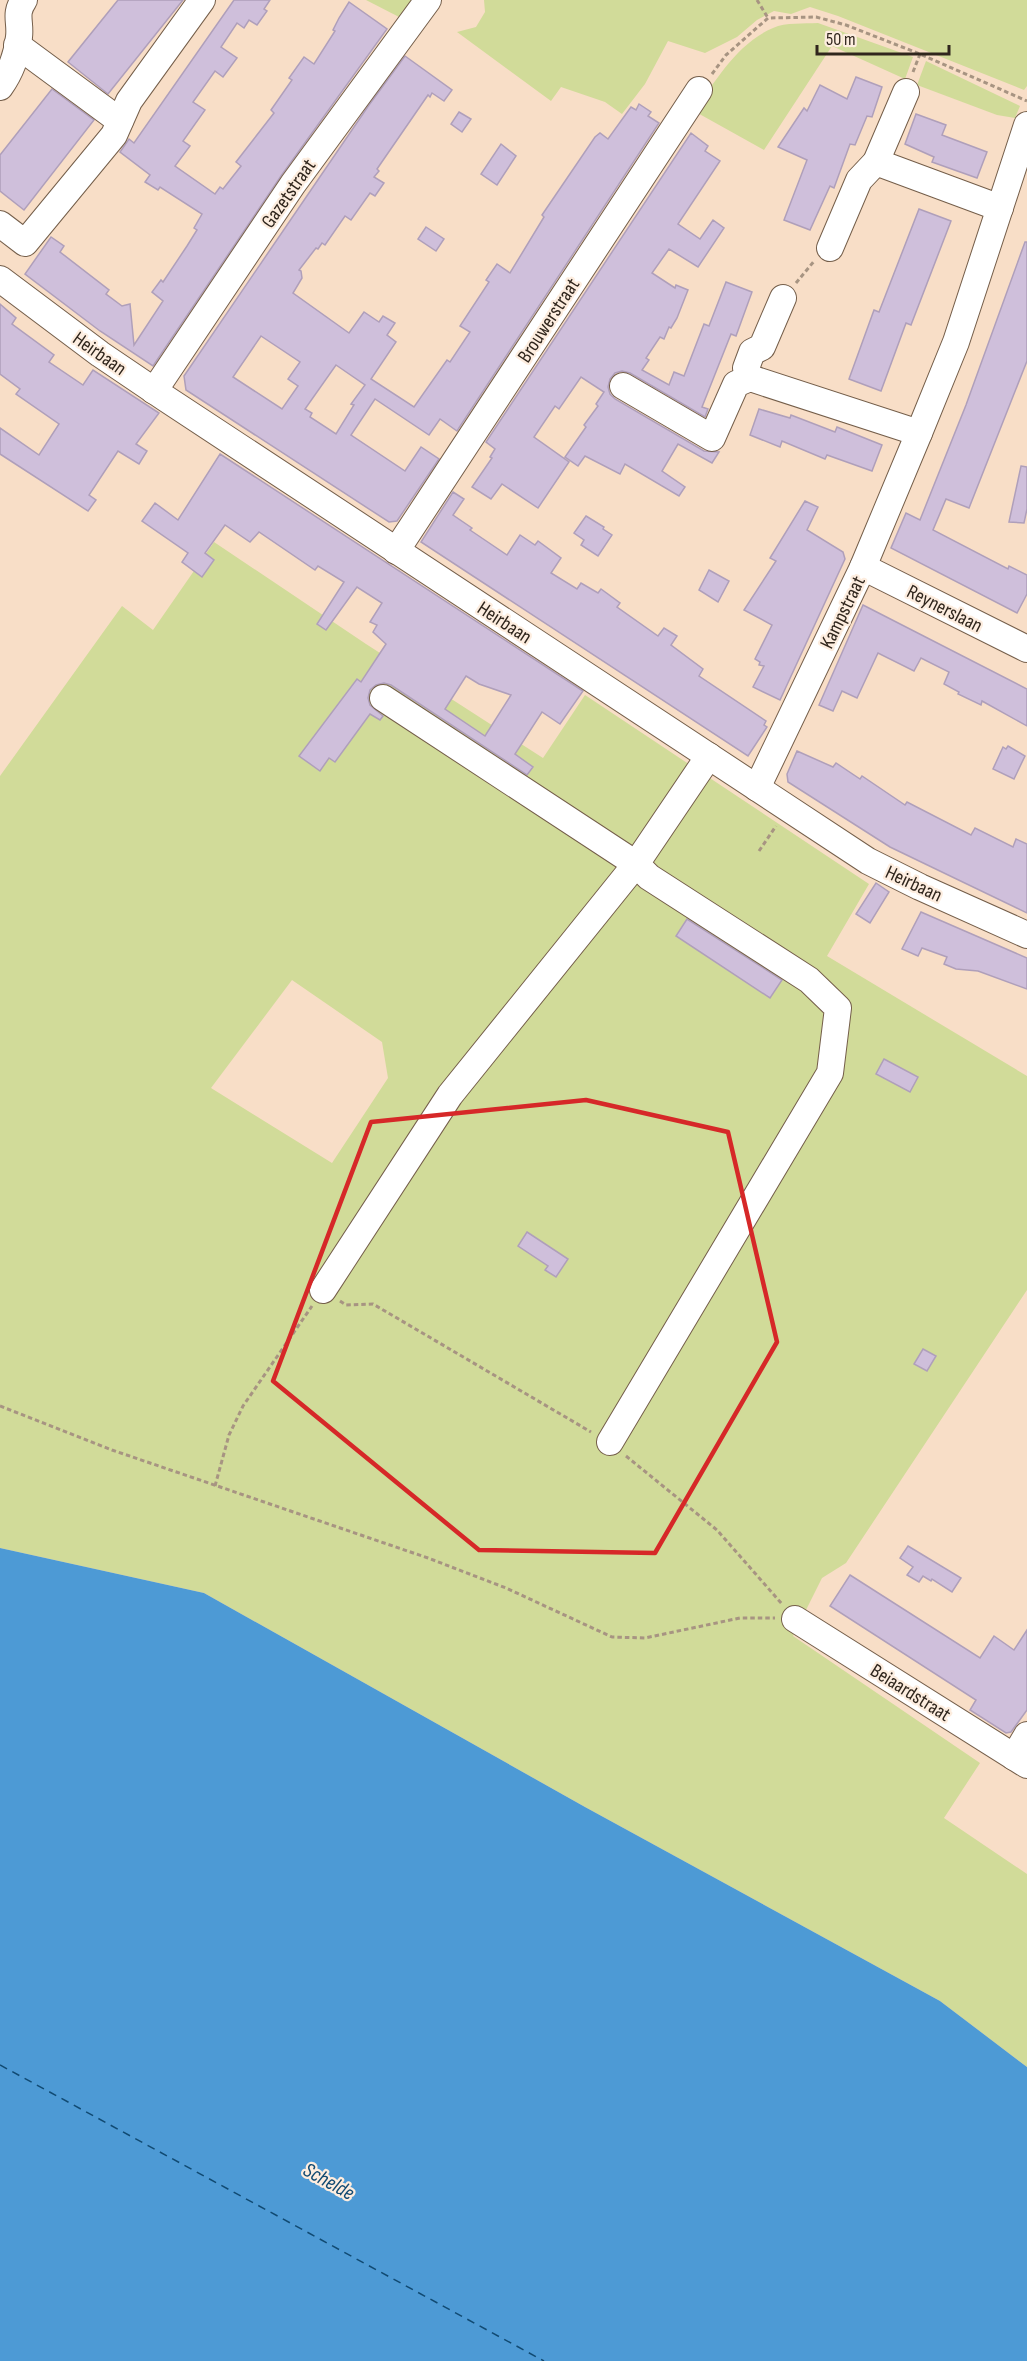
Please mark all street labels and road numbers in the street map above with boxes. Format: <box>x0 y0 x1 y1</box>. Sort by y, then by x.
street label: Gazetstraat <box>256 154 321 233</box>
street label: Brouwerstraat <box>513 274 585 367</box>
street label: Heirbaan <box>68 327 131 381</box>
street label: Kampstraat <box>815 572 871 653</box>
street label: Reynerslaan <box>903 580 986 638</box>
street label: Heirbaan <box>473 596 536 649</box>
street label: Heirbaan <box>881 860 946 907</box>
street label: Beiaardstraat <box>866 1659 955 1727</box>

